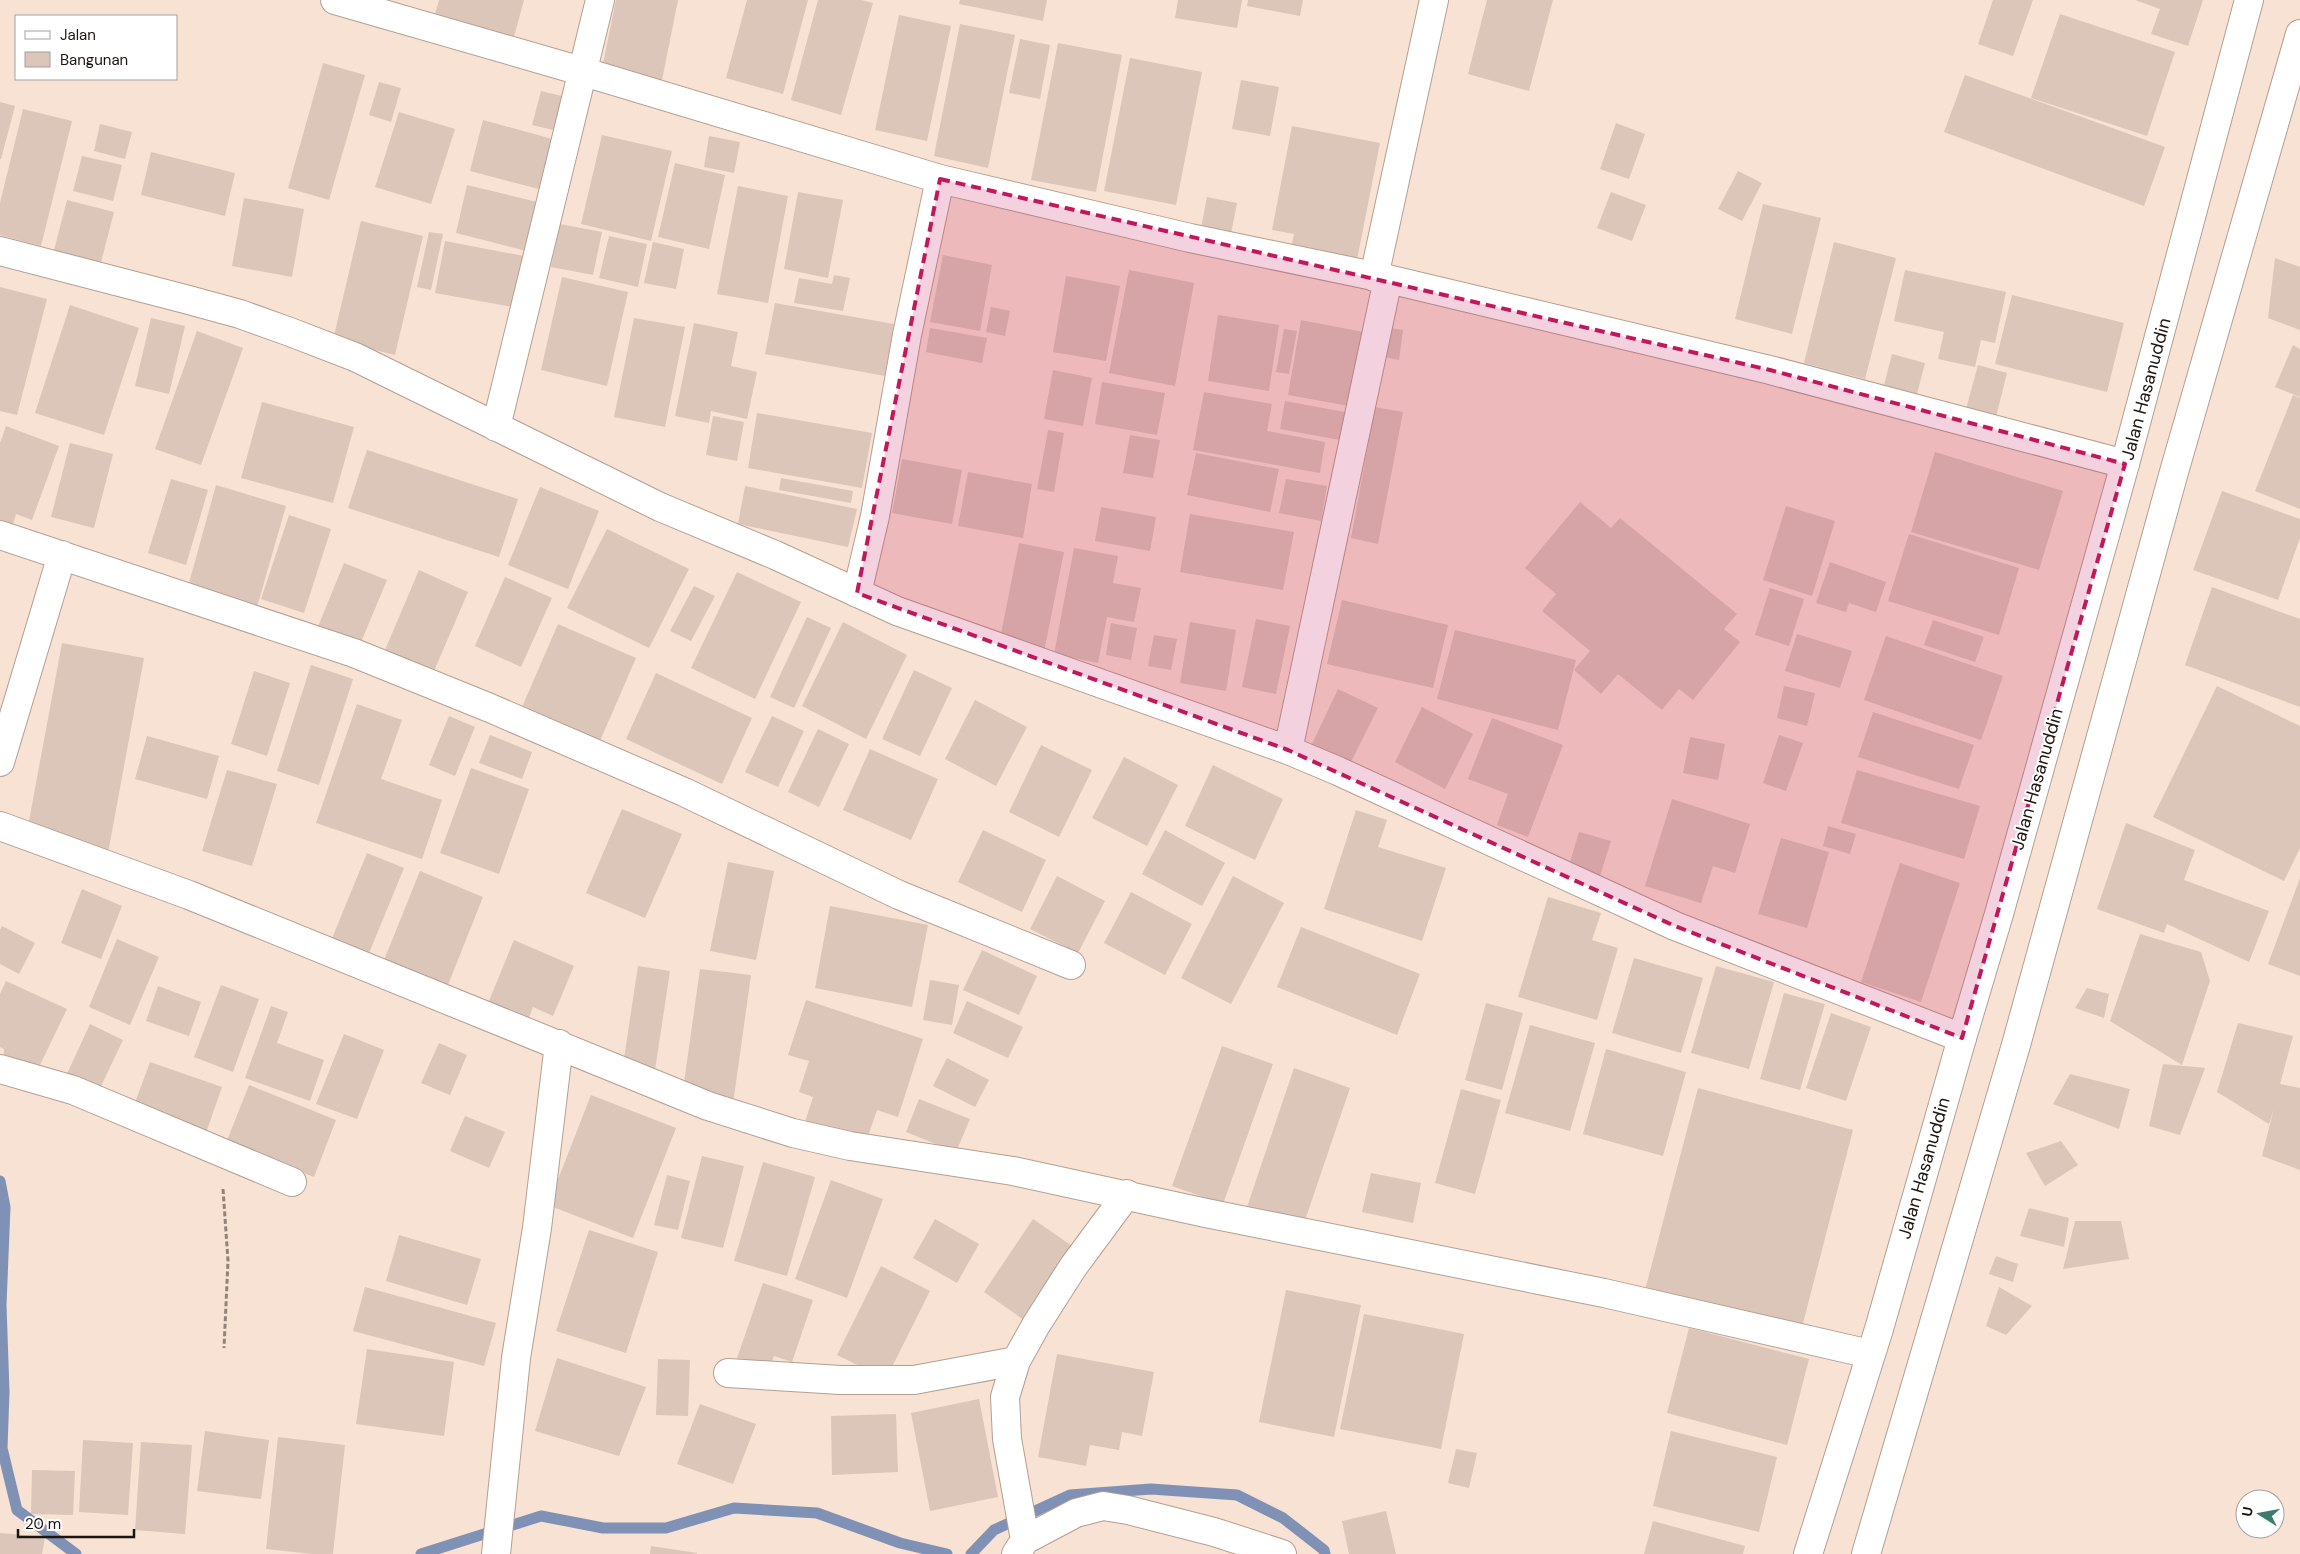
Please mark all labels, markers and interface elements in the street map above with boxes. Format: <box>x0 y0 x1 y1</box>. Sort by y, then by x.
legend <box>15 15 178 80</box>
text: Jalan <box>60 25 96 45</box>
text: Bangunan <box>60 50 128 70</box>
street label: Jalan Hasanuddin <box>2115 315 2177 463</box>
street label: Jalan Hasanuddin <box>2005 705 2069 853</box>
street label: Jalan Hasanuddin <box>1892 1094 1956 1242</box>
north arrow <box>2235 1489 2285 1539</box>
text: U <box>2237 1505 2257 1518</box>
scale bar <box>18 1506 134 1538</box>
text: 20 m <box>25 1514 61 1534</box>

